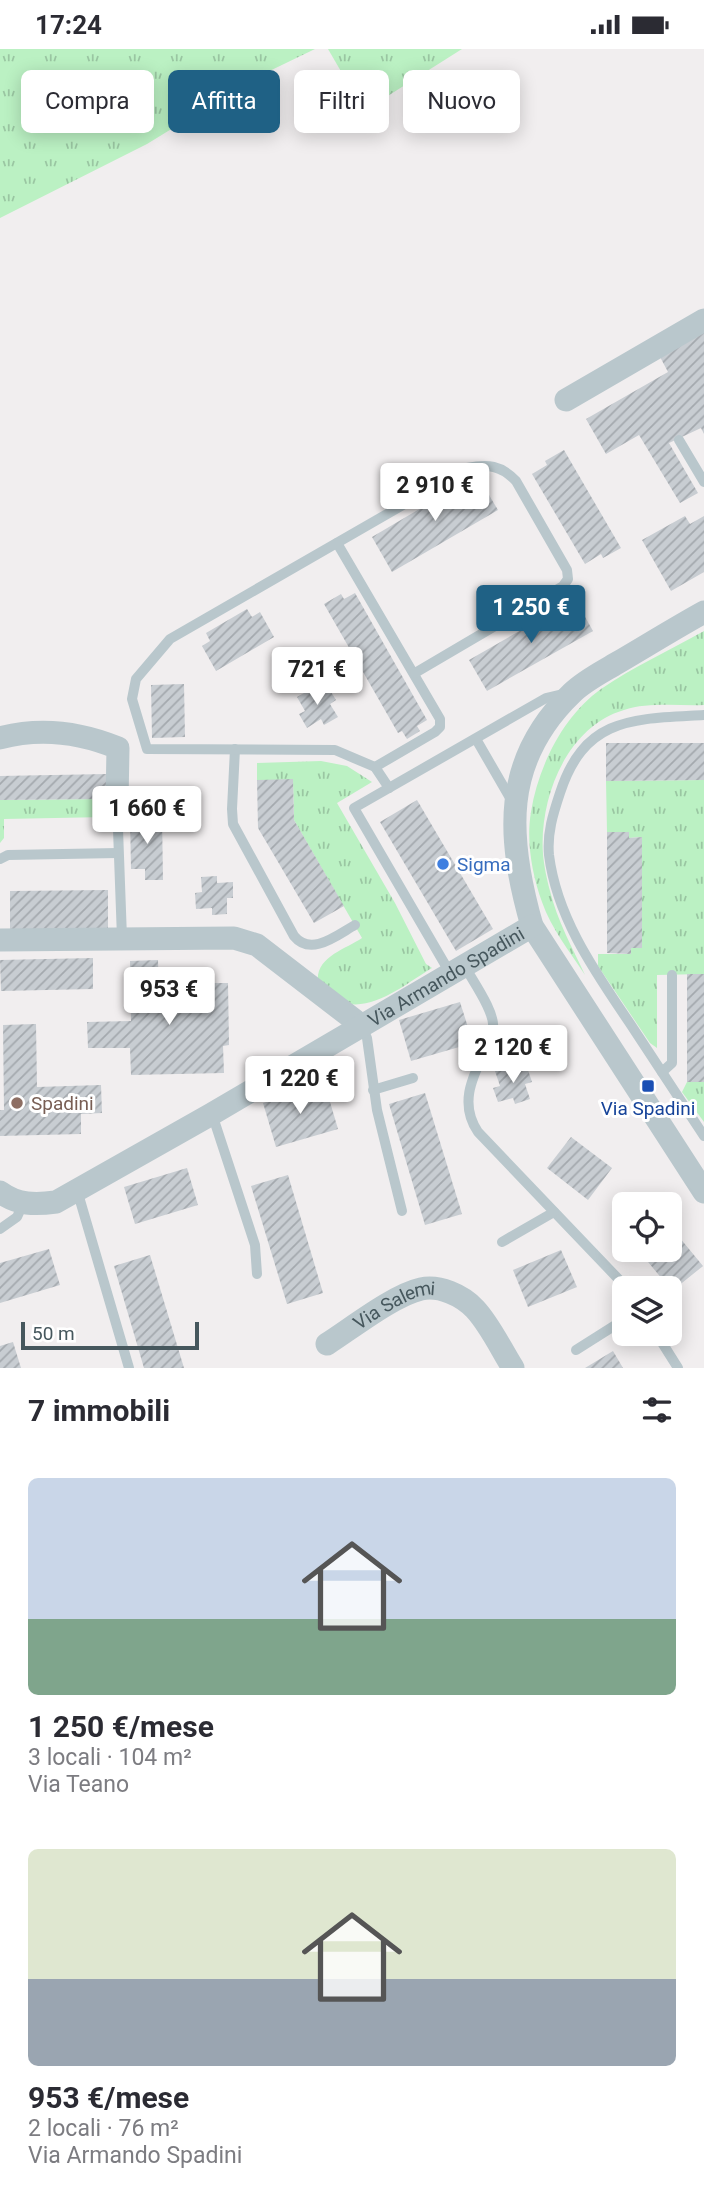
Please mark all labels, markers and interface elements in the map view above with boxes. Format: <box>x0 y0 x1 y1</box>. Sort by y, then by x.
text: 17:24 <box>35 10 102 40</box>
chip: Compra <box>21 70 154 133</box>
chip: Affitta <box>168 70 280 133</box>
chip: Filtri <box>294 70 389 133</box>
chip: Nuovo <box>403 70 520 133</box>
pin: 2 910 € <box>370 463 500 523</box>
text: 2 910 € <box>396 472 474 499</box>
pin: 1 250 € <box>466 585 596 645</box>
text: 1 250 € <box>492 594 570 621</box>
pin: 721 € <box>268 647 366 707</box>
text: 721 € <box>288 656 346 683</box>
pin: 1 660 € <box>82 787 212 846</box>
text: 1 660 € <box>108 795 186 822</box>
place label: Sigma <box>457 853 511 876</box>
marker: Sigma <box>435 856 451 872</box>
street label: Via Armando Spadini <box>364 922 528 1032</box>
pin: 953 € <box>120 967 218 1027</box>
text: 953 € <box>140 976 198 1003</box>
pin: 2 120 € <box>448 1025 578 1085</box>
text: 2 120 € <box>474 1034 552 1061</box>
pin: 1 220 € <box>235 1056 365 1116</box>
text: 1 220 € <box>261 1065 339 1092</box>
marker: Via Spadini <box>640 1078 656 1094</box>
place label: Spadini <box>31 1092 94 1115</box>
marker: Spadini <box>9 1095 25 1111</box>
place label: Via Spadini <box>601 1097 695 1120</box>
map controls <box>612 1192 682 1346</box>
button: locate <box>612 1192 682 1262</box>
street label: Via Salemi <box>349 1276 436 1335</box>
button: layers <box>612 1276 682 1346</box>
scale bar <box>21 1319 200 1351</box>
text: 50 m <box>32 1322 75 1345</box>
icon: filters <box>638 1391 676 1429</box>
text: 7 immobili <box>28 1393 170 1428</box>
icon: home <box>289 1523 415 1649</box>
text: 1 250 €/mese <box>28 1709 214 1744</box>
text: 3 locali · 104 m² <box>28 1744 192 1771</box>
text: Via Teano <box>28 1771 129 1798</box>
icon: home <box>289 1894 415 2020</box>
text: 953 €/mese <box>28 2080 189 2115</box>
text: 2 locali · 76 m² <box>28 2115 179 2142</box>
text: Via Armando Spadini <box>28 2142 242 2169</box>

